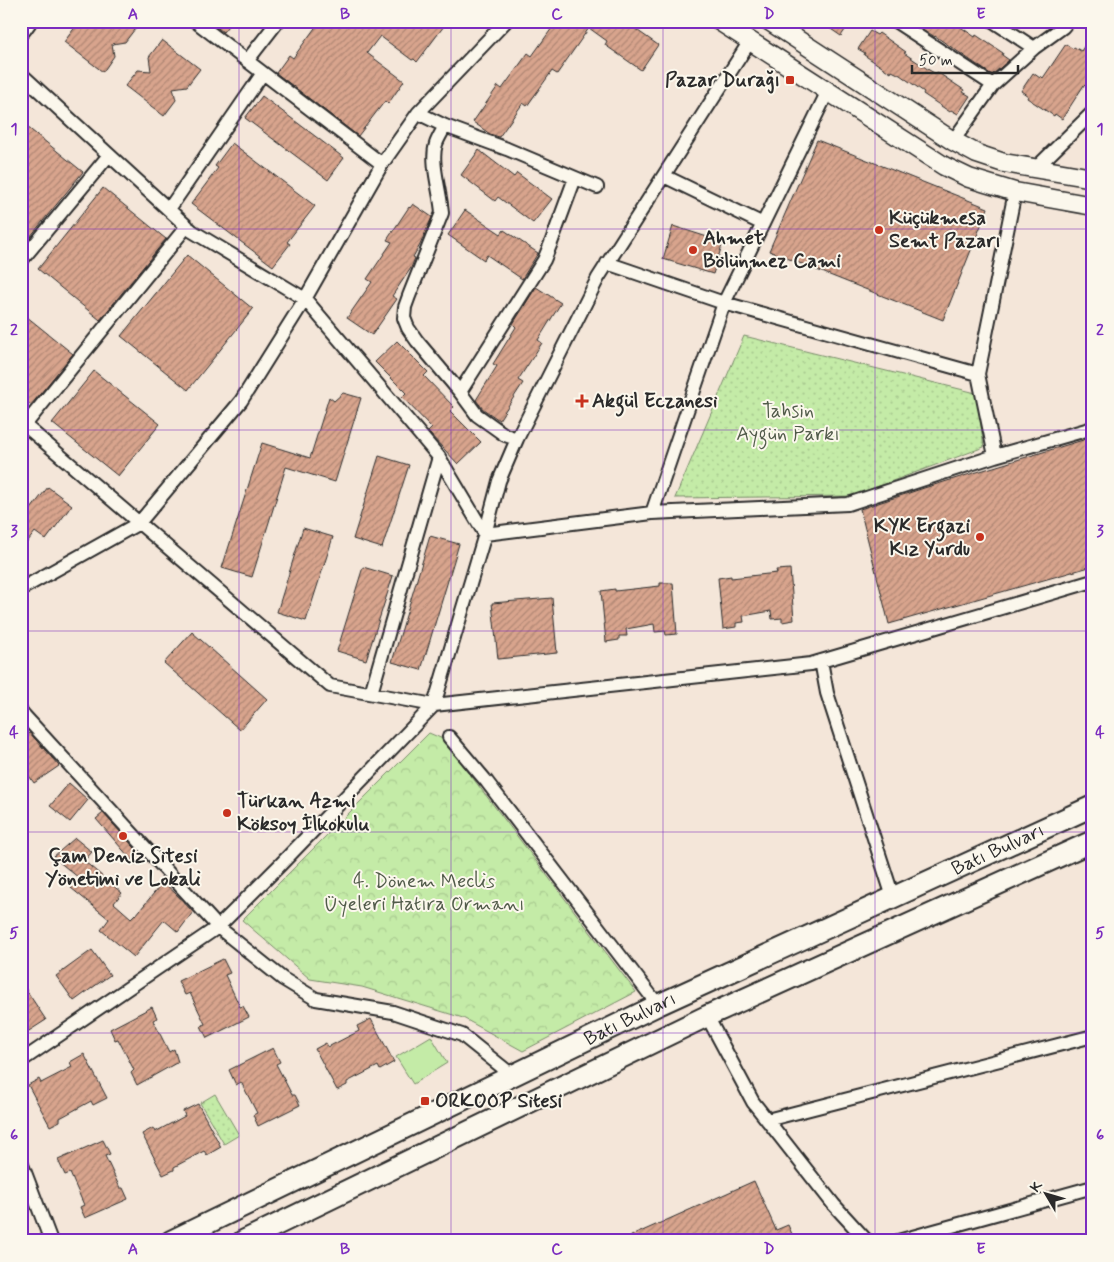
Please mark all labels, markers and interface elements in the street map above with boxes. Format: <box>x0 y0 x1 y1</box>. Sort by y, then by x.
text: A <box>128 4 138 25</box>
text: B <box>340 4 350 25</box>
text: C <box>551 4 563 25</box>
text: D <box>763 4 775 25</box>
text: E <box>976 4 986 25</box>
scale bar <box>912 42 1018 74</box>
text: 50 m <box>919 51 953 71</box>
place label: Pazar Durağı <box>665 67 780 94</box>
marker: Pazar Durağı <box>784 74 796 86</box>
text: 1 <box>10 119 18 140</box>
text: 1 <box>1096 119 1104 140</box>
place label: Küçükmesa Semt Pazarı <box>889 205 1001 255</box>
marker: Küçükmesa Semt Pazarı <box>873 224 885 236</box>
place label: Ahmet Bölünmez Cami <box>703 225 841 275</box>
marker: Ahmet Bölünmez Cami <box>687 244 699 256</box>
text: 2 <box>10 320 18 341</box>
text: 2 <box>1096 320 1104 341</box>
place label: Akgül Eczanesi <box>592 388 718 417</box>
marker: Akgül Eczanesi <box>576 395 588 407</box>
park label: Tahsin Aygün Parkı <box>736 398 840 450</box>
place label: KYK Ergazi Kız Yurdu <box>874 513 970 563</box>
text: 3 <box>10 521 18 542</box>
text: 3 <box>1096 521 1104 542</box>
marker: KYK Ergazi Kız Yurdu <box>974 531 986 543</box>
text: 4 <box>9 722 19 743</box>
text: 4 <box>1095 722 1105 743</box>
place label: Türkan Azmi Köksoy İlkokulu <box>237 788 370 838</box>
marker: Türkan Azmi Köksoy İlkokulu <box>221 807 233 819</box>
street label: Batı Bulvarı <box>947 817 1049 882</box>
marker: Çam Deniz Sitesi Yönetimi ve Lokali <box>117 830 129 842</box>
place label: Çam Deniz Sitesi Yönetimi ve Lokali <box>45 843 201 893</box>
park label: 4. Dönem Meclis Üyeleri Hatıra Ormanı <box>323 868 525 918</box>
text: 5 <box>9 923 19 944</box>
text: 5 <box>1095 923 1105 944</box>
street label: Batı Bulvarı <box>579 985 680 1052</box>
place label: ORKOOP Sitesi <box>435 1088 562 1115</box>
marker: ORKOOP Sitesi <box>419 1095 431 1107</box>
text: 6 <box>10 1125 18 1146</box>
text: 6 <box>1096 1125 1104 1146</box>
north arrow <box>1022 1170 1072 1220</box>
text: K <box>1026 1176 1047 1196</box>
text: A <box>128 1239 138 1260</box>
text: B <box>340 1239 350 1260</box>
text: C <box>551 1239 563 1260</box>
text: D <box>763 1239 775 1260</box>
text: E <box>976 1239 986 1260</box>

